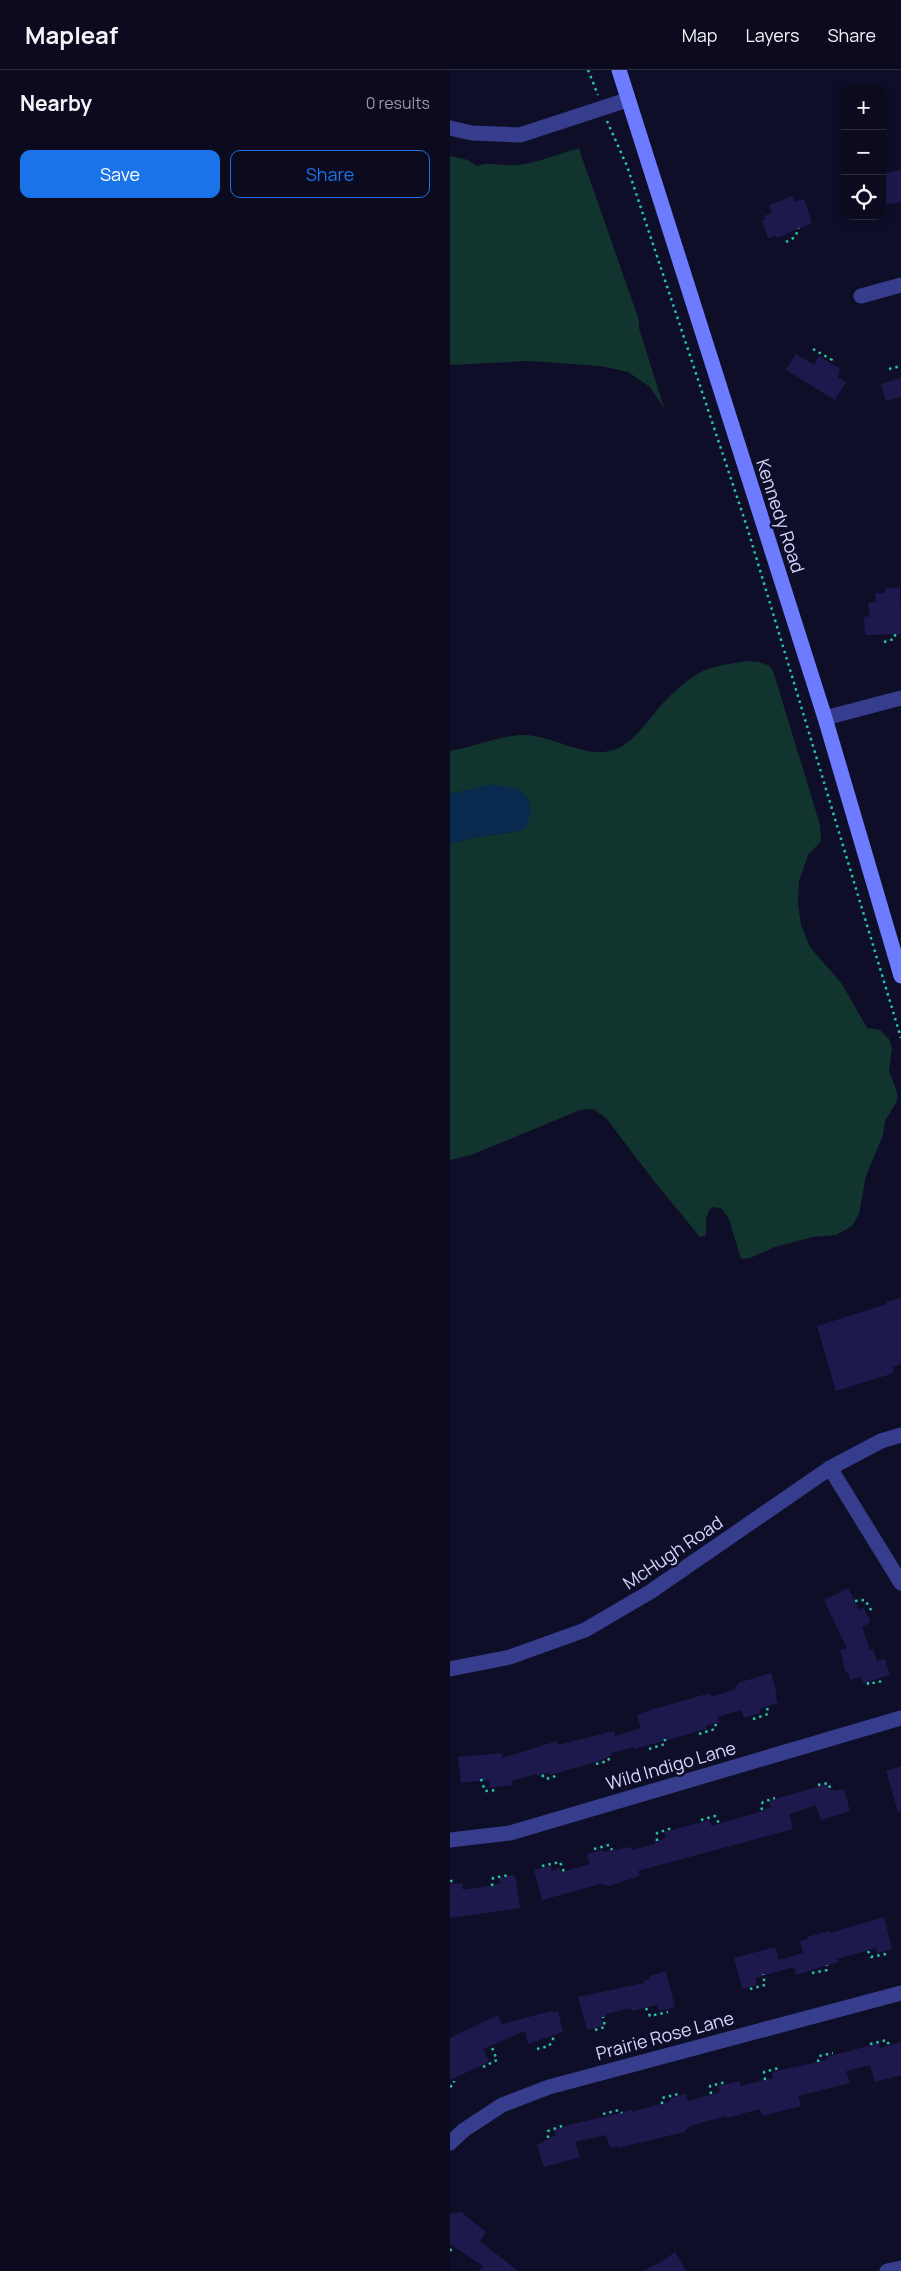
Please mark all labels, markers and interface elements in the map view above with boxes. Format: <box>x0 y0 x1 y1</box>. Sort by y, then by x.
text: Mapleaf <box>25 18 118 51</box>
text: Map <box>682 23 717 47</box>
text: Layers <box>745 23 799 47</box>
text: Share <box>827 23 876 47</box>
map controls <box>841 85 886 220</box>
button: + <box>841 85 886 130</box>
text: Nearby <box>20 89 92 117</box>
text: 0 results <box>366 92 430 114</box>
button: − <box>841 130 886 175</box>
button: Save <box>20 150 220 198</box>
button: Share <box>230 150 430 198</box>
button: locate <box>841 175 886 220</box>
street label: Kennedy Road <box>751 456 811 576</box>
street label: McHugh Road <box>618 1510 727 1594</box>
street label: Wild Indigo Lane <box>603 1735 738 1795</box>
street label: Prairie Rose Lane <box>593 2005 736 2065</box>

